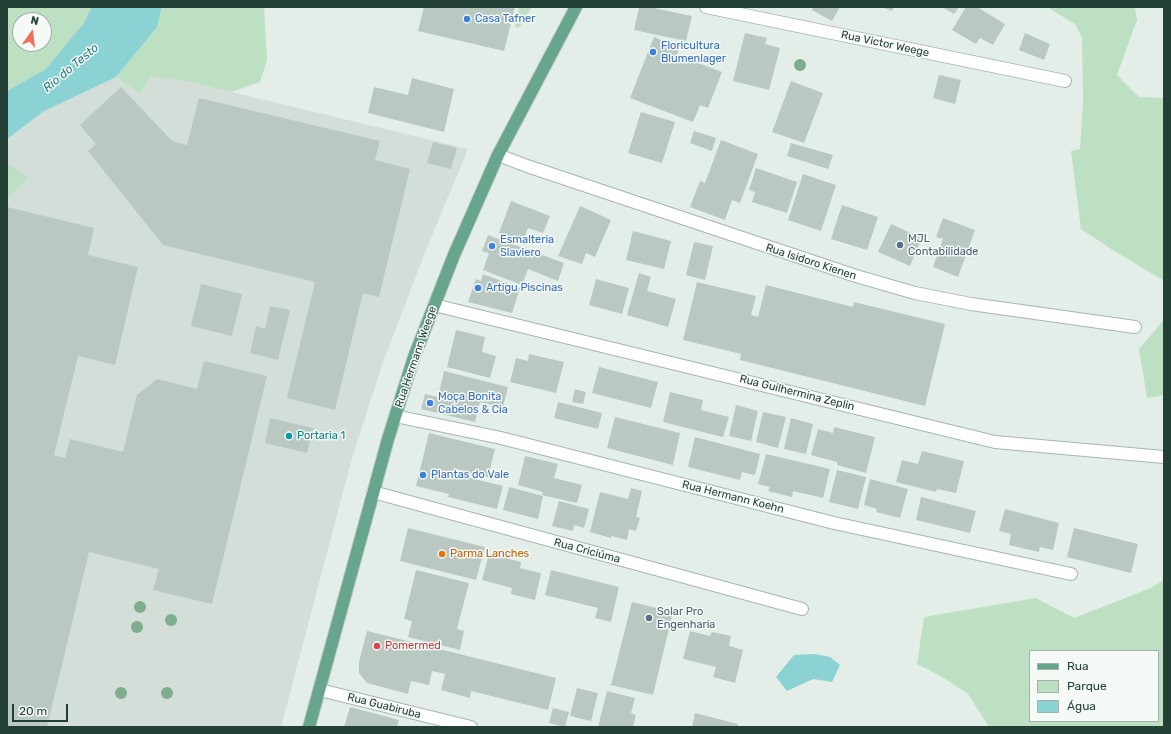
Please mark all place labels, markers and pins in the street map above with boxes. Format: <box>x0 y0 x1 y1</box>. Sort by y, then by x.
place label: Casa Tafner <box>475 12 535 26</box>
marker: Casa Tafner <box>462 14 472 24</box>
place label: Floricultura Blumenlager <box>661 39 726 65</box>
marker: Floricultura Blumenlager <box>648 47 658 57</box>
place label: MJL Contabilidade <box>908 232 978 258</box>
place label: Esmalteria Slaviero <box>500 233 554 259</box>
marker: MJL Contabilidade <box>895 240 905 250</box>
marker: Esmalteria Slaviero <box>487 241 497 251</box>
place label: Artigu Piscinas <box>486 281 563 295</box>
marker: Artigu Piscinas <box>473 283 483 293</box>
place label: Moça Bonita Cabelos & Cia <box>438 390 508 416</box>
marker: Moça Bonita Cabelos & Cia <box>425 398 435 408</box>
place label: Portaria 1 <box>297 429 345 443</box>
marker: Portaria 1 <box>284 431 294 441</box>
place label: Plantas do Vale <box>431 468 509 482</box>
marker: Plantas do Vale <box>418 470 428 480</box>
place label: Parma Lanches <box>450 547 529 561</box>
marker: Parma Lanches <box>437 549 447 559</box>
place label: Solar Pro Engenharia <box>657 605 715 631</box>
marker: Solar Pro Engenharia <box>644 613 654 623</box>
place label: Pomermed <box>385 639 441 653</box>
marker: Pomermed <box>372 641 382 651</box>

